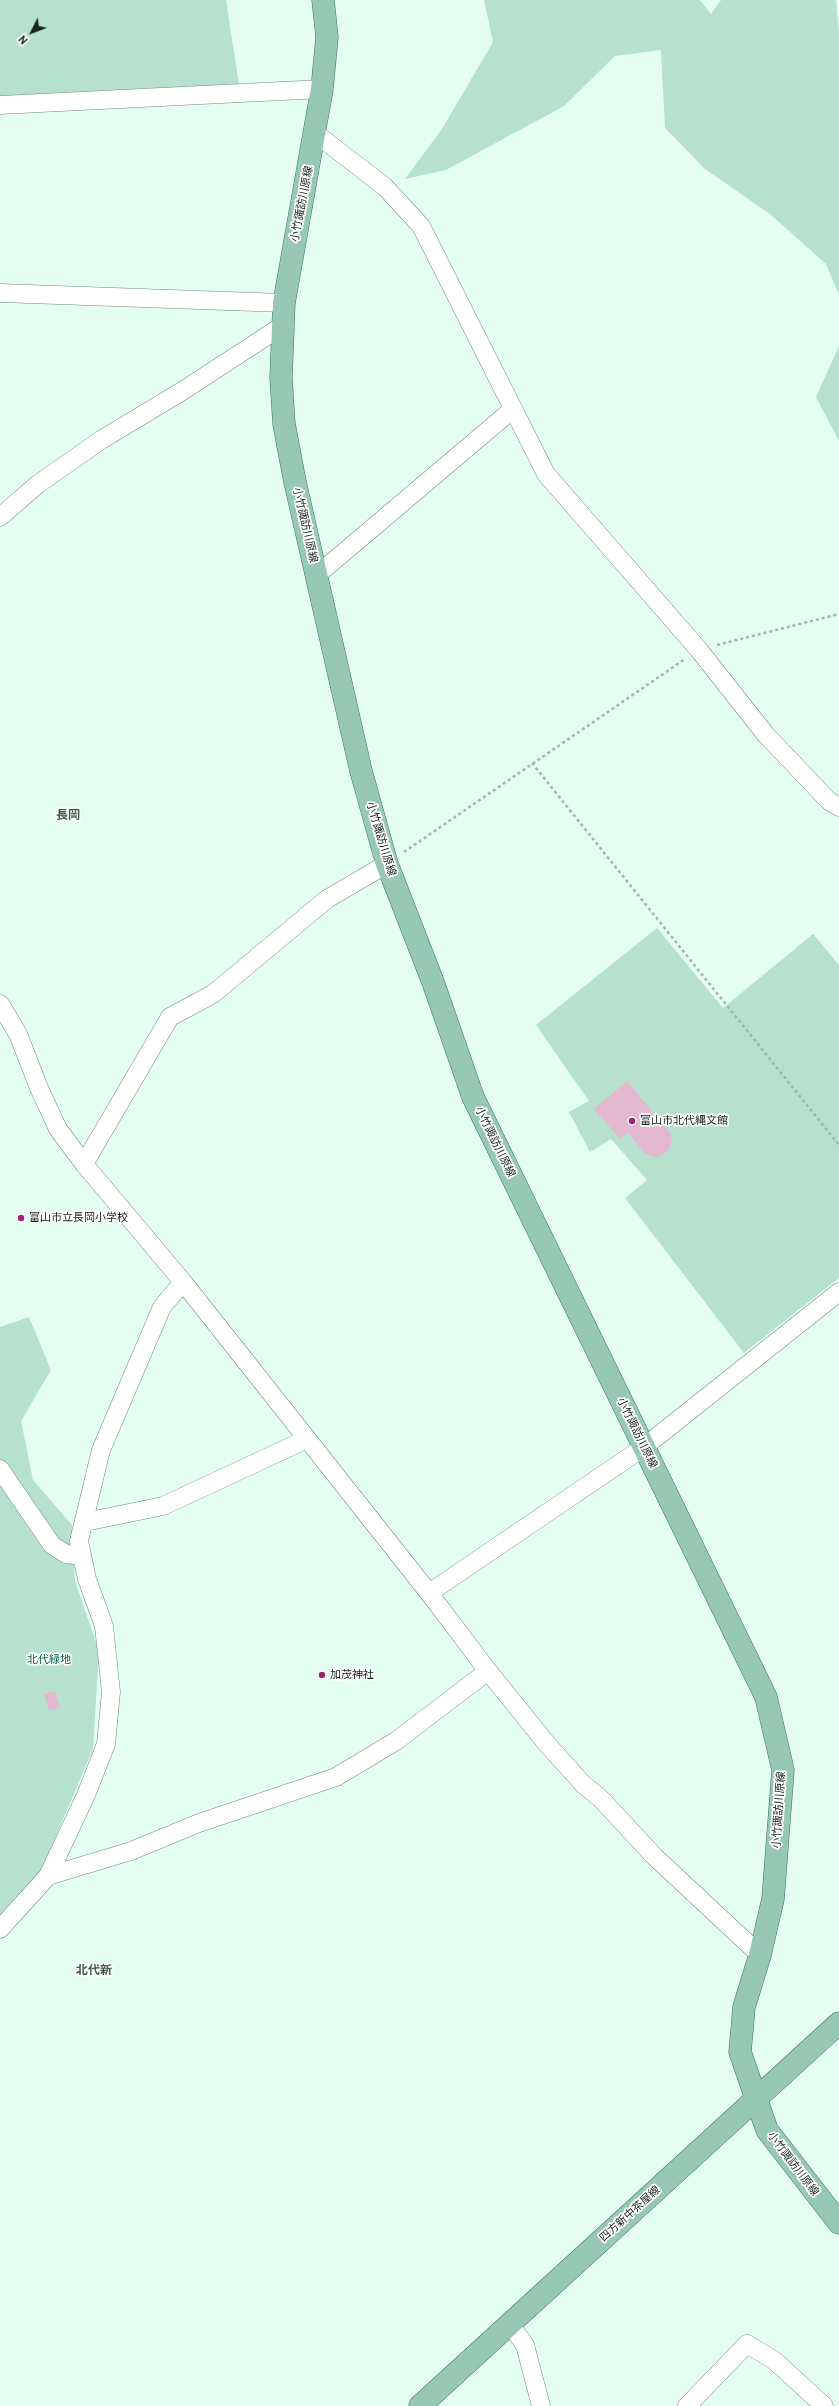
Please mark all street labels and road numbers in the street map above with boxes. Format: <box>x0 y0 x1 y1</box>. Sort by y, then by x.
street label: 小竹諏訪川原線 <box>288 165 316 243</box>
street label: 小竹諏訪川原線 <box>290 486 320 564</box>
street label: 小竹諏訪川原線 <box>363 800 399 878</box>
street label: 小竹諏訪川原線 <box>472 1105 518 1179</box>
street label: 小竹諏訪川原線 <box>614 1396 660 1470</box>
street label: 小竹諏訪川原線 <box>770 1771 788 1849</box>
street label: 小竹諏訪川原線 <box>765 2129 821 2199</box>
street label: 四方新中茶屋線 <box>597 2183 663 2245</box>

